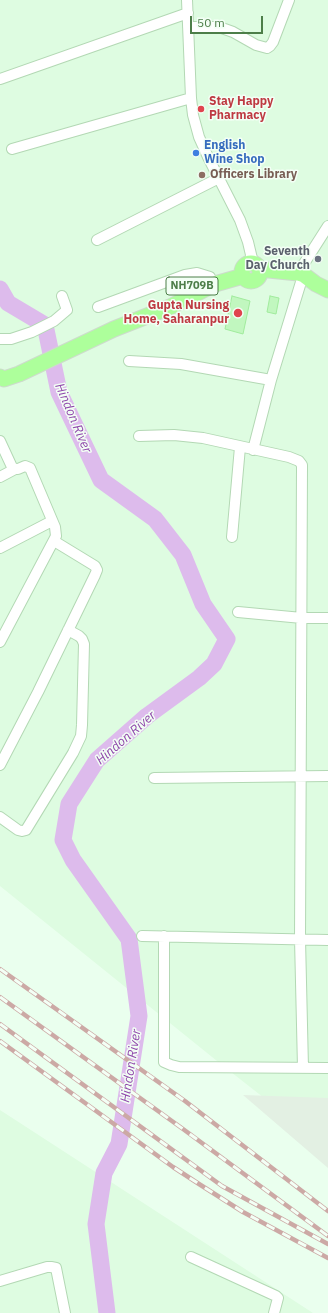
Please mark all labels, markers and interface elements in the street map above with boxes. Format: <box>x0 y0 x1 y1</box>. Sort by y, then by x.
scale bar <box>192 8 265 34</box>
text: 50 m <box>197 15 225 30</box>
place label: Stay Happy Pharmacy <box>209 95 273 123</box>
marker: Stay Happy Pharmacy <box>196 104 206 114</box>
place label: English Wine Shop <box>204 139 265 167</box>
marker: English Wine Shop <box>191 148 201 158</box>
place label: Officers Library <box>210 168 297 182</box>
marker: Officers Library <box>197 170 207 180</box>
place label: Seventh Day Church <box>245 245 310 273</box>
marker: Seventh Day Church <box>313 254 323 264</box>
road number: NH709B <box>166 277 218 295</box>
place label: Gupta Nursing Home, Saharanpur <box>123 299 229 327</box>
marker: Gupta Nursing Home, Saharanpur <box>232 307 244 319</box>
water label: Hindon River <box>51 381 95 455</box>
water label: Hindon River <box>93 708 159 768</box>
water label: Hindon River <box>118 1028 144 1104</box>

